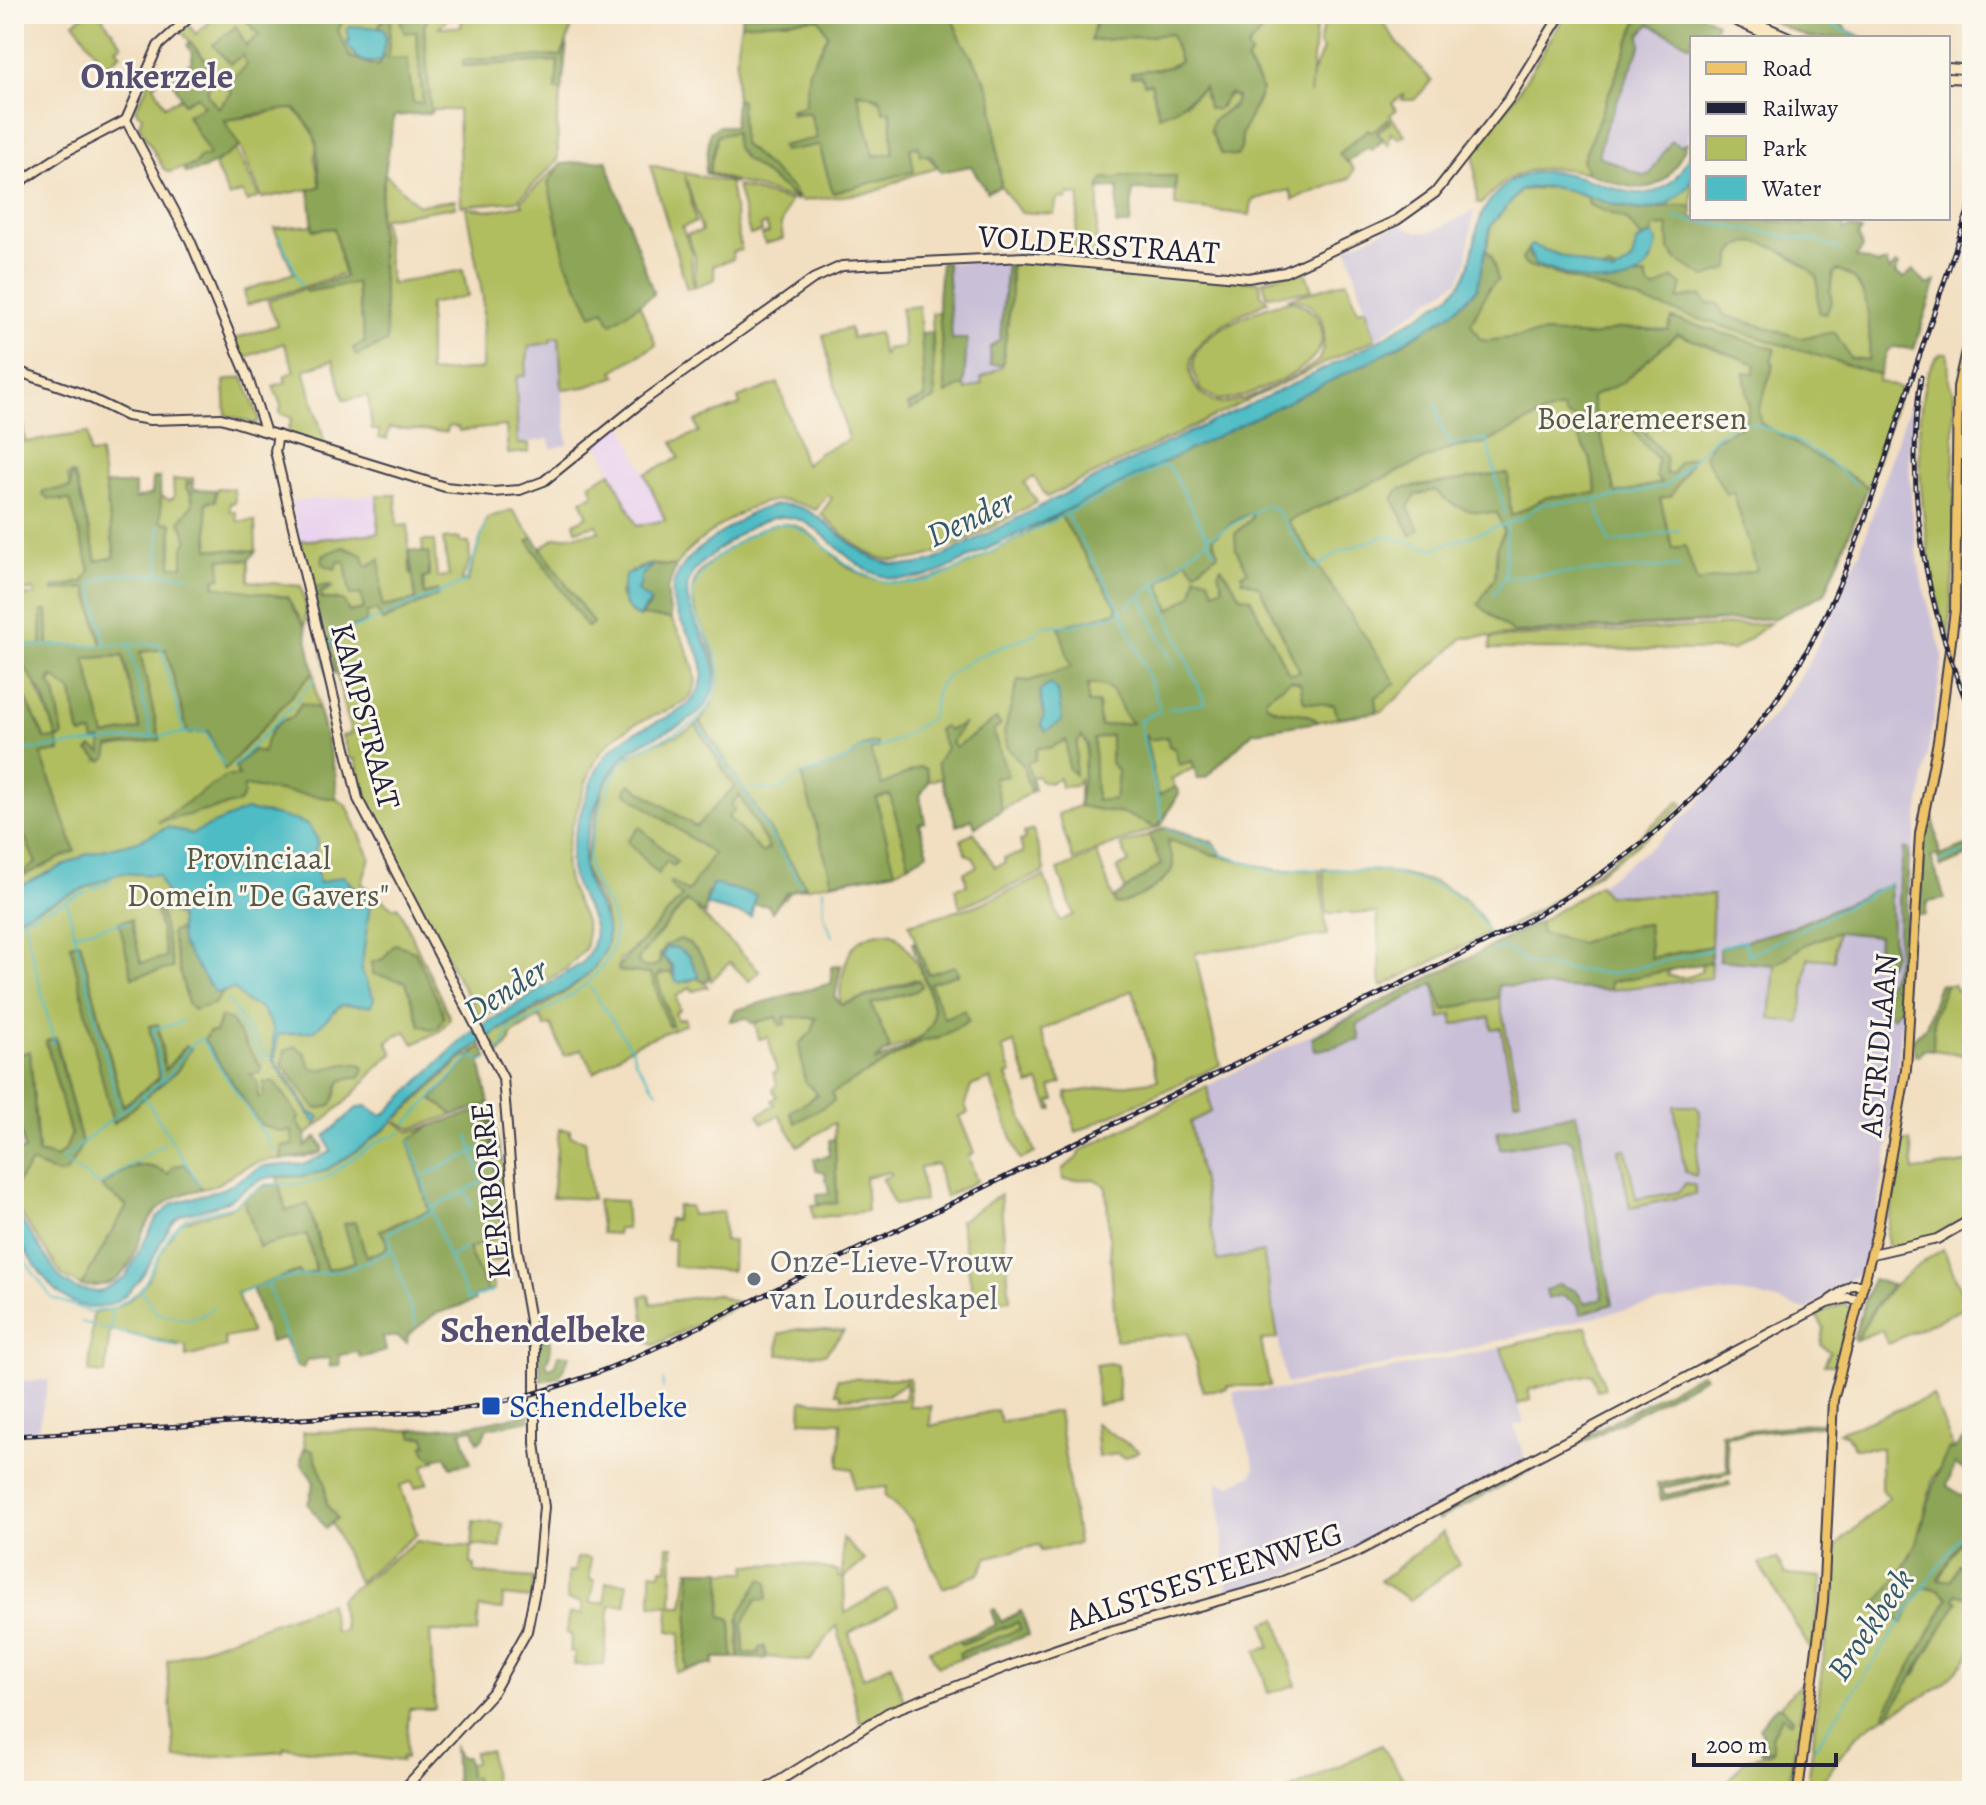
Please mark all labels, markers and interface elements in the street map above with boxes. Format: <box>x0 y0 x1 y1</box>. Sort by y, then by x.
legend <box>1690 36 1950 220</box>
district label: Onkerzele <box>81 51 233 100</box>
text: Road <box>1762 52 1812 84</box>
text: Railway <box>1762 92 1838 124</box>
text: Park <box>1762 132 1807 164</box>
text: Water <box>1761 172 1822 204</box>
street label: VOLDERSSTRAAT <box>976 214 1222 274</box>
park label: Boelaremeersen <box>1537 396 1747 440</box>
water label: Dender <box>918 477 1023 559</box>
street label: KAMPSTRAAT <box>320 618 412 814</box>
park label: Provinciaal Domein "De Gavers" <box>127 836 389 917</box>
water label: Dender <box>454 945 557 1034</box>
street label: ASTRIDLAAN <box>1848 951 1908 1140</box>
street label: KERKBORRE <box>459 1100 521 1282</box>
place label: Onze-Lieve-Vrouw van Lourdeskapel <box>769 1239 1014 1320</box>
marker: Onze-Lieve-Vrouw van Lourdeskapel <box>745 1270 763 1288</box>
district label: Schendelbeke <box>440 1305 646 1354</box>
place label: Schendelbeke <box>509 1384 687 1428</box>
marker: Schendelbeke <box>480 1395 502 1417</box>
street label: AALSTSESTEENWEG <box>1059 1510 1348 1642</box>
water label: Broekbeek <box>1815 1558 1925 1690</box>
scale bar <box>1694 1717 1836 1767</box>
text: 200 m <box>1706 1729 1768 1761</box>

